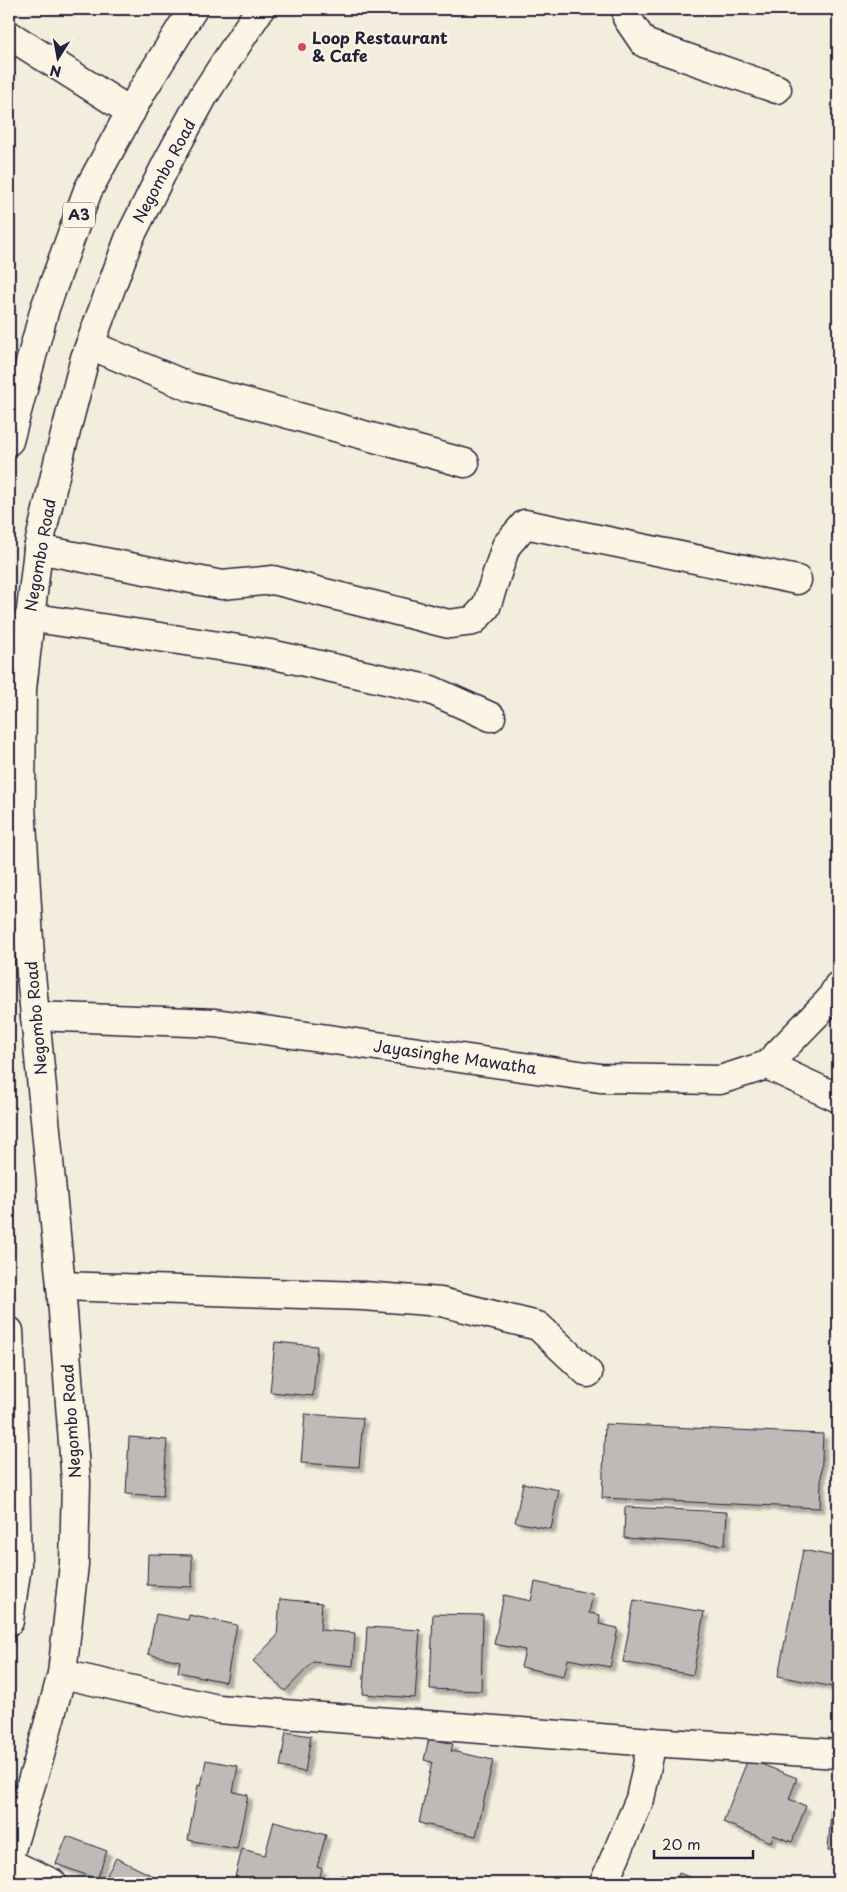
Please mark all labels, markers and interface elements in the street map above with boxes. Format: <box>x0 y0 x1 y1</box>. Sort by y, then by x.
place label: Loop Restaurant & Cafe <box>312 25 448 67</box>
north arrow <box>32 32 82 82</box>
marker: Loop Restaurant & Cafe <box>296 41 308 53</box>
text: N <box>48 60 63 83</box>
street label: Negombo Road <box>126 114 201 227</box>
road number: A3 <box>63 202 95 228</box>
street label: Negombo Road <box>17 496 61 613</box>
street label: Negombo Road <box>18 960 52 1076</box>
street label: Jayasinghe Mawatha <box>372 1033 538 1079</box>
street label: Negombo Road <box>54 1363 86 1479</box>
scale bar <box>654 1827 753 1859</box>
text: 20 m <box>662 1832 701 1855</box>

